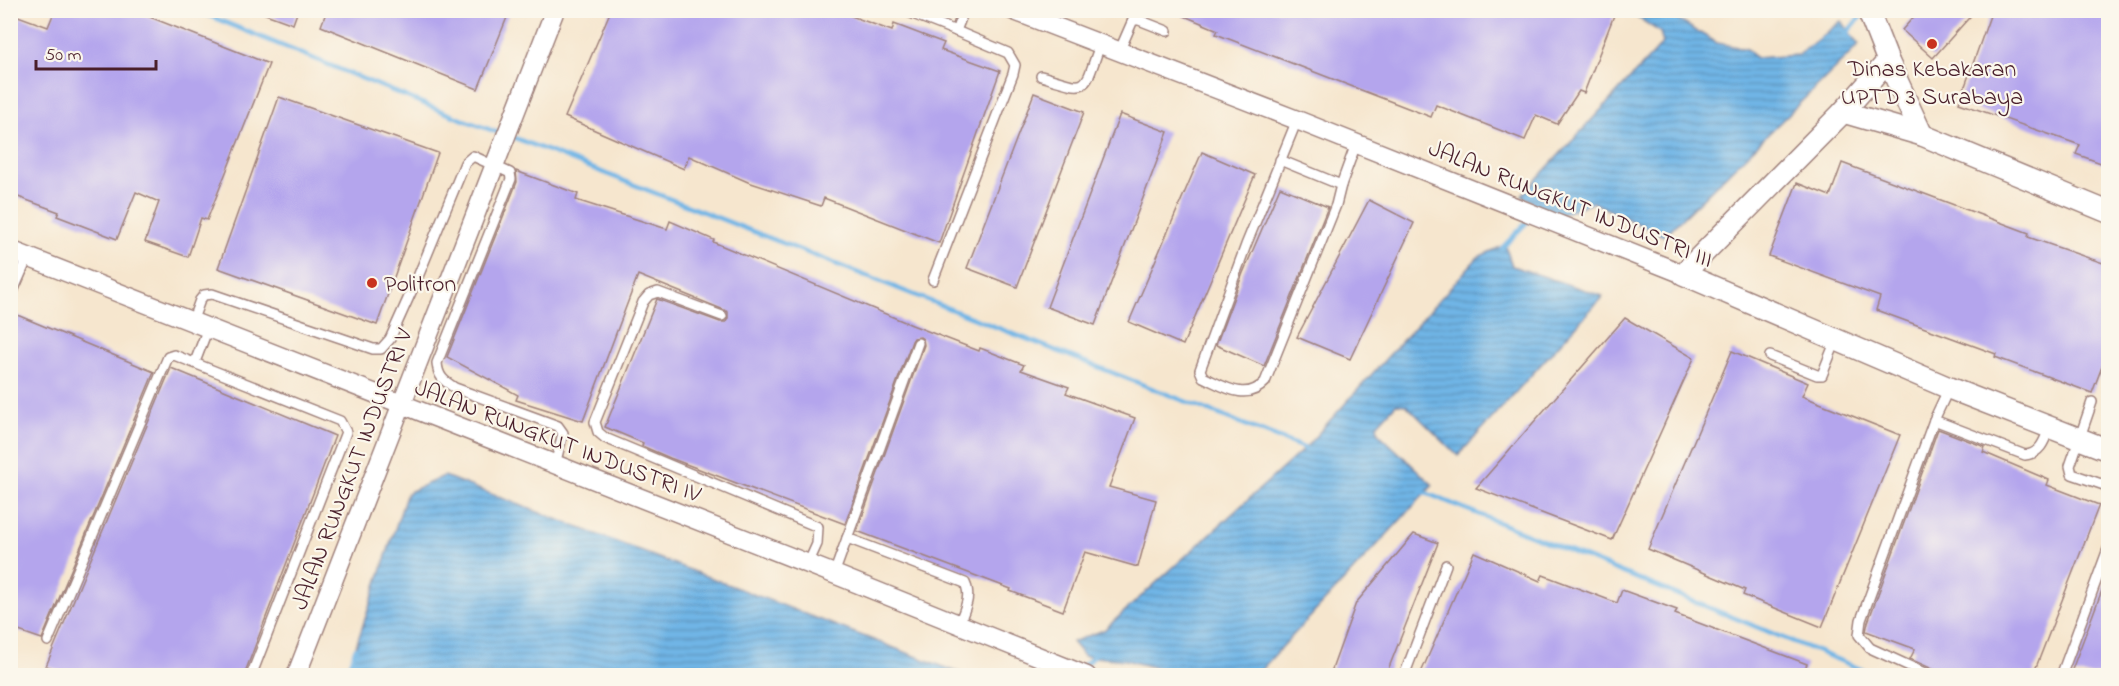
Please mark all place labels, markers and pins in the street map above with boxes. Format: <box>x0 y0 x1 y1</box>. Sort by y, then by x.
marker: Dinas Kebakaran UPTD 3 Surabaya <box>1925 37 1939 51</box>
place label: Dinas Kebakaran UPTD 3 Surabaya <box>1841 53 2023 117</box>
place label: Politron <box>384 268 456 303</box>
marker: Politron <box>365 276 379 290</box>

